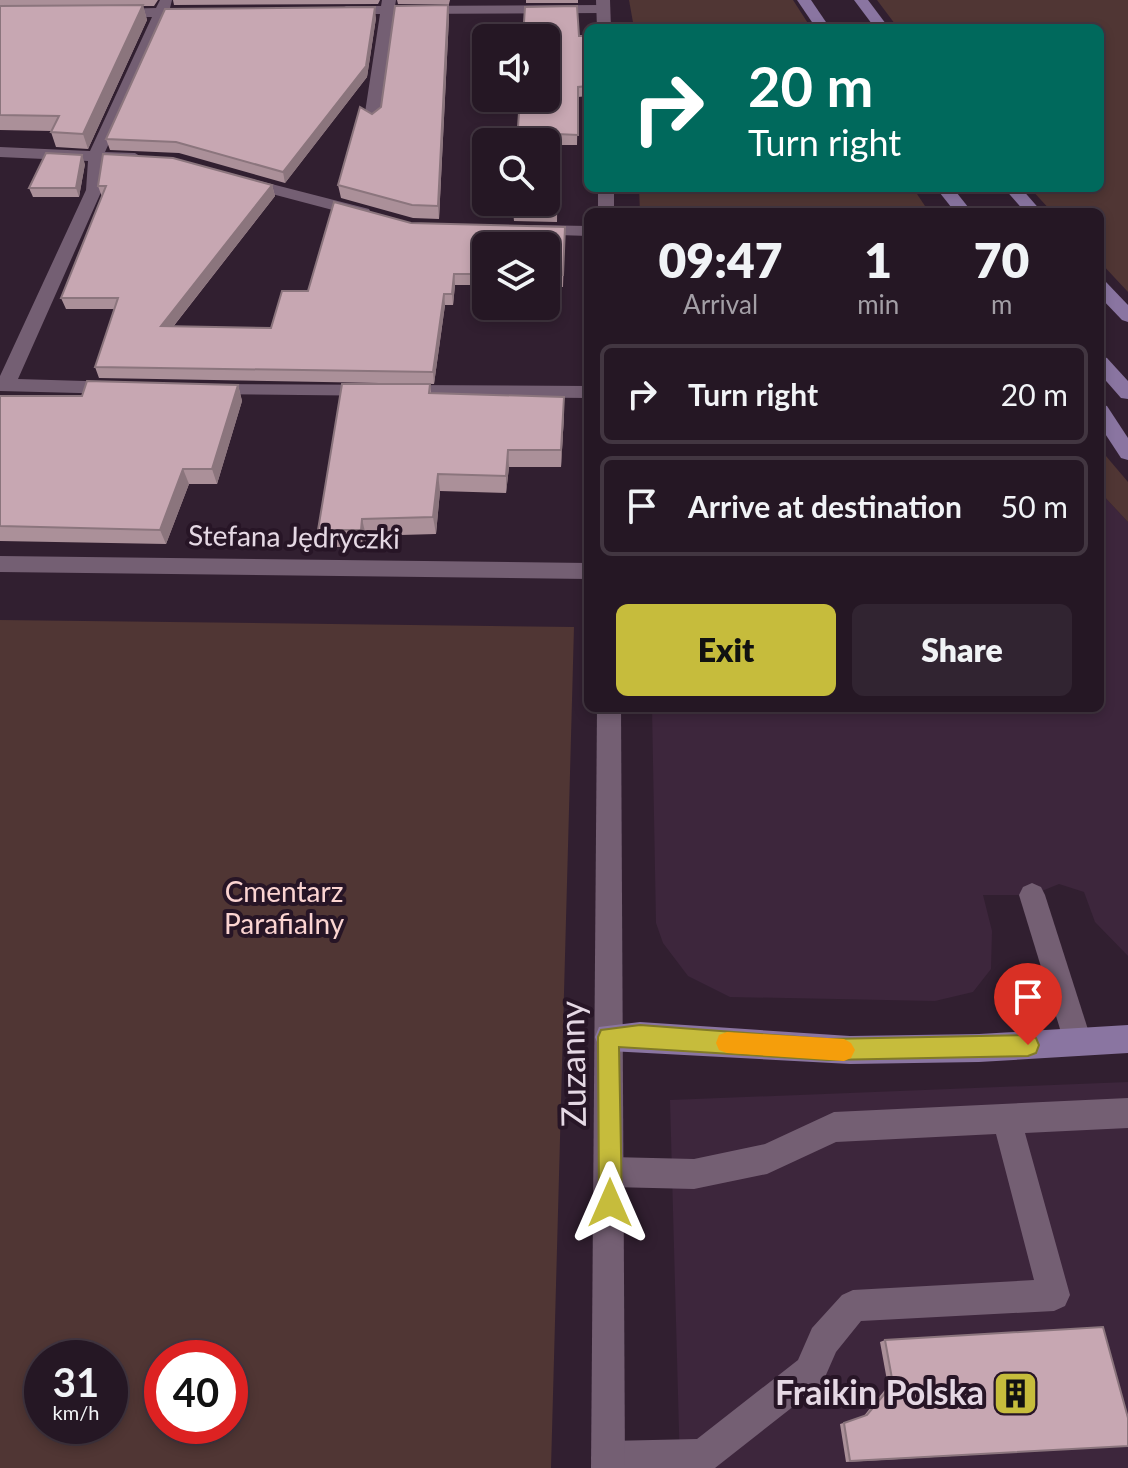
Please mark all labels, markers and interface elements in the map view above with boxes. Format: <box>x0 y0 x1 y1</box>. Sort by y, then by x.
map controls <box>472 24 560 320</box>
button: sound <box>472 24 560 112</box>
text: 20 m <box>748 52 873 119</box>
icon: right <box>616 56 720 160</box>
text: Turn right <box>748 120 901 164</box>
button: search <box>472 128 560 216</box>
text: 09:47 <box>659 231 783 288</box>
text: 1 <box>864 231 892 288</box>
text: 70 <box>974 231 1029 288</box>
button: layers <box>472 232 560 320</box>
text: Arrival <box>683 288 758 320</box>
text: min <box>857 288 899 320</box>
text: m <box>991 288 1012 320</box>
icon: right <box>620 372 664 416</box>
text: Turn right <box>688 376 818 412</box>
text: 20 m <box>1001 376 1068 412</box>
icon: arrive <box>620 484 664 528</box>
text: Arrive at destination <box>688 488 962 524</box>
text: 50 m <box>1001 488 1068 524</box>
street label: Stefana Jędryczki <box>188 517 400 555</box>
button: Exit <box>616 604 836 696</box>
button: Share <box>852 604 1072 696</box>
park label: Cmentarz Parafialny <box>224 874 345 940</box>
pin <box>994 963 1062 1045</box>
icon: arrive <box>1006 975 1050 1019</box>
street label: Zuzanny <box>550 1000 593 1127</box>
position arrow <box>568 1161 652 1245</box>
speed limit sign: 40 <box>144 1340 248 1444</box>
text: 31 <box>53 1358 99 1406</box>
building icon: Fraikin Polska <box>991 1369 1039 1417</box>
place label: Fraikin Polska <box>775 1371 984 1412</box>
text: km/h <box>53 1400 99 1424</box>

